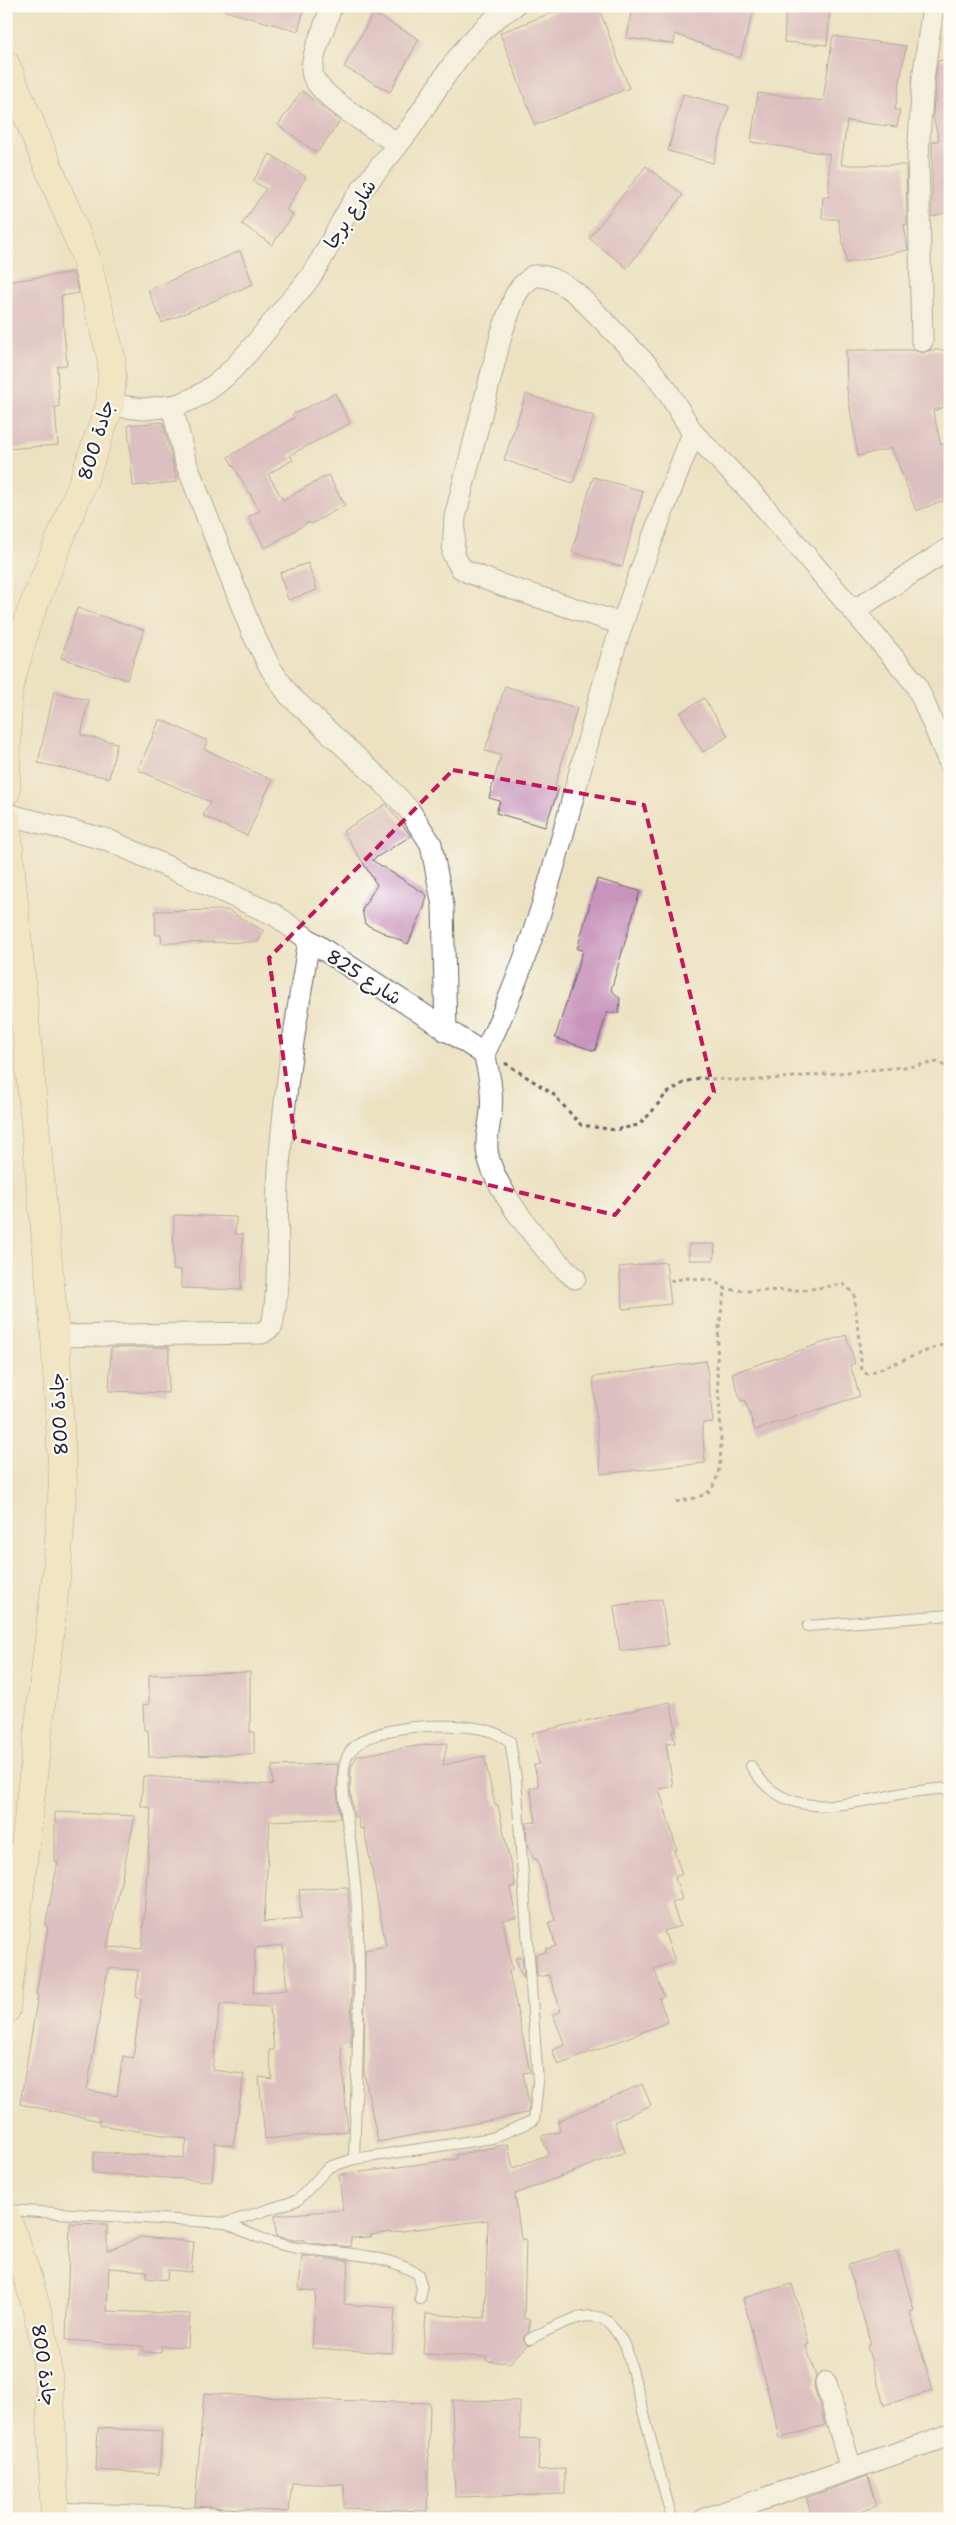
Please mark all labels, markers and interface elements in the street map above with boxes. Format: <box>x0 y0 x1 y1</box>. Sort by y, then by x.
street label: شارع برجا <box>318 174 383 254</box>
street label: جادة 800 <box>72 397 120 483</box>
street label: شارع 825 <box>321 944 406 1011</box>
street label: جادة 800 <box>44 1372 74 1456</box>
street label: جادة 800 <box>26 2322 62 2408</box>

